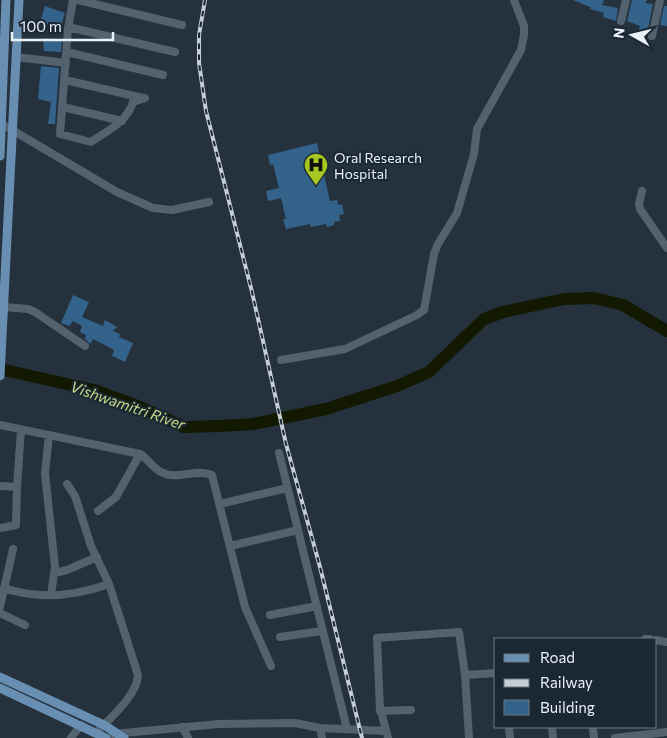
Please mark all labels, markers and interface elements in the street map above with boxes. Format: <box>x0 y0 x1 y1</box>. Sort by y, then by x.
scale bar <box>12 10 114 42</box>
north arrow <box>607 10 657 60</box>
text: 100 m <box>20 17 62 35</box>
text: N <box>609 27 628 40</box>
place label: Oral Research Hospital <box>334 149 422 182</box>
hospital icon: Oral Research Hospital <box>303 152 329 186</box>
water label: Vishwamitri River <box>68 377 189 433</box>
legend <box>494 638 657 728</box>
text: Road <box>540 648 575 666</box>
text: Railway <box>540 673 593 691</box>
text: Building <box>540 698 595 716</box>

